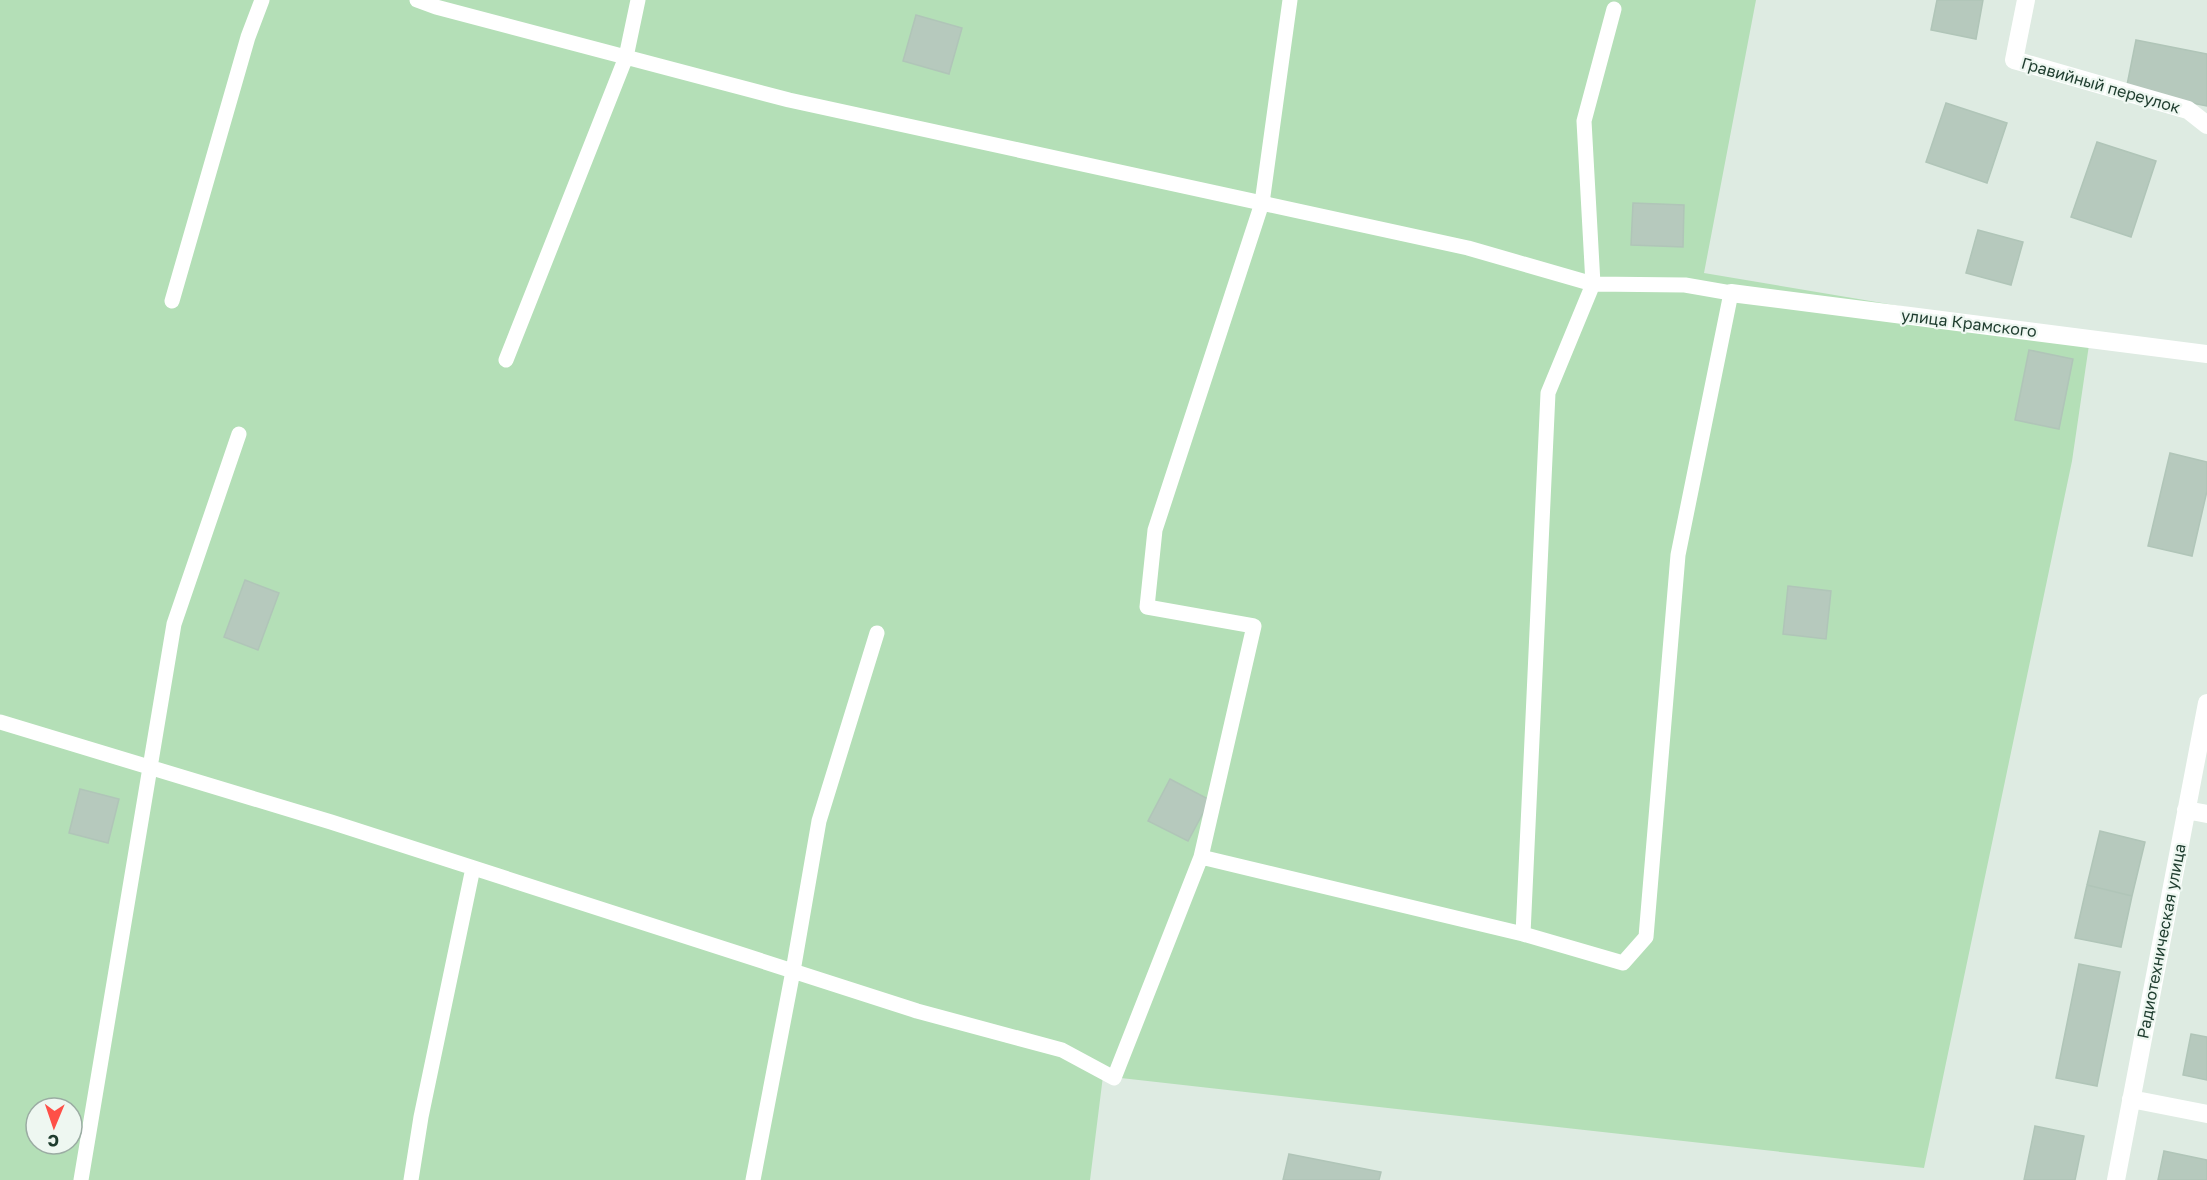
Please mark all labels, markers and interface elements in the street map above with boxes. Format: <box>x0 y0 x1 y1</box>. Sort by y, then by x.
street label: Гравийный переулок <box>2019 53 2183 117</box>
street label: улица Крамского <box>1900 305 2038 341</box>
street label: Радиотехническая улица <box>2132 842 2190 1040</box>
north arrow <box>24 1096 84 1156</box>
text: С <box>47 1131 60 1151</box>

